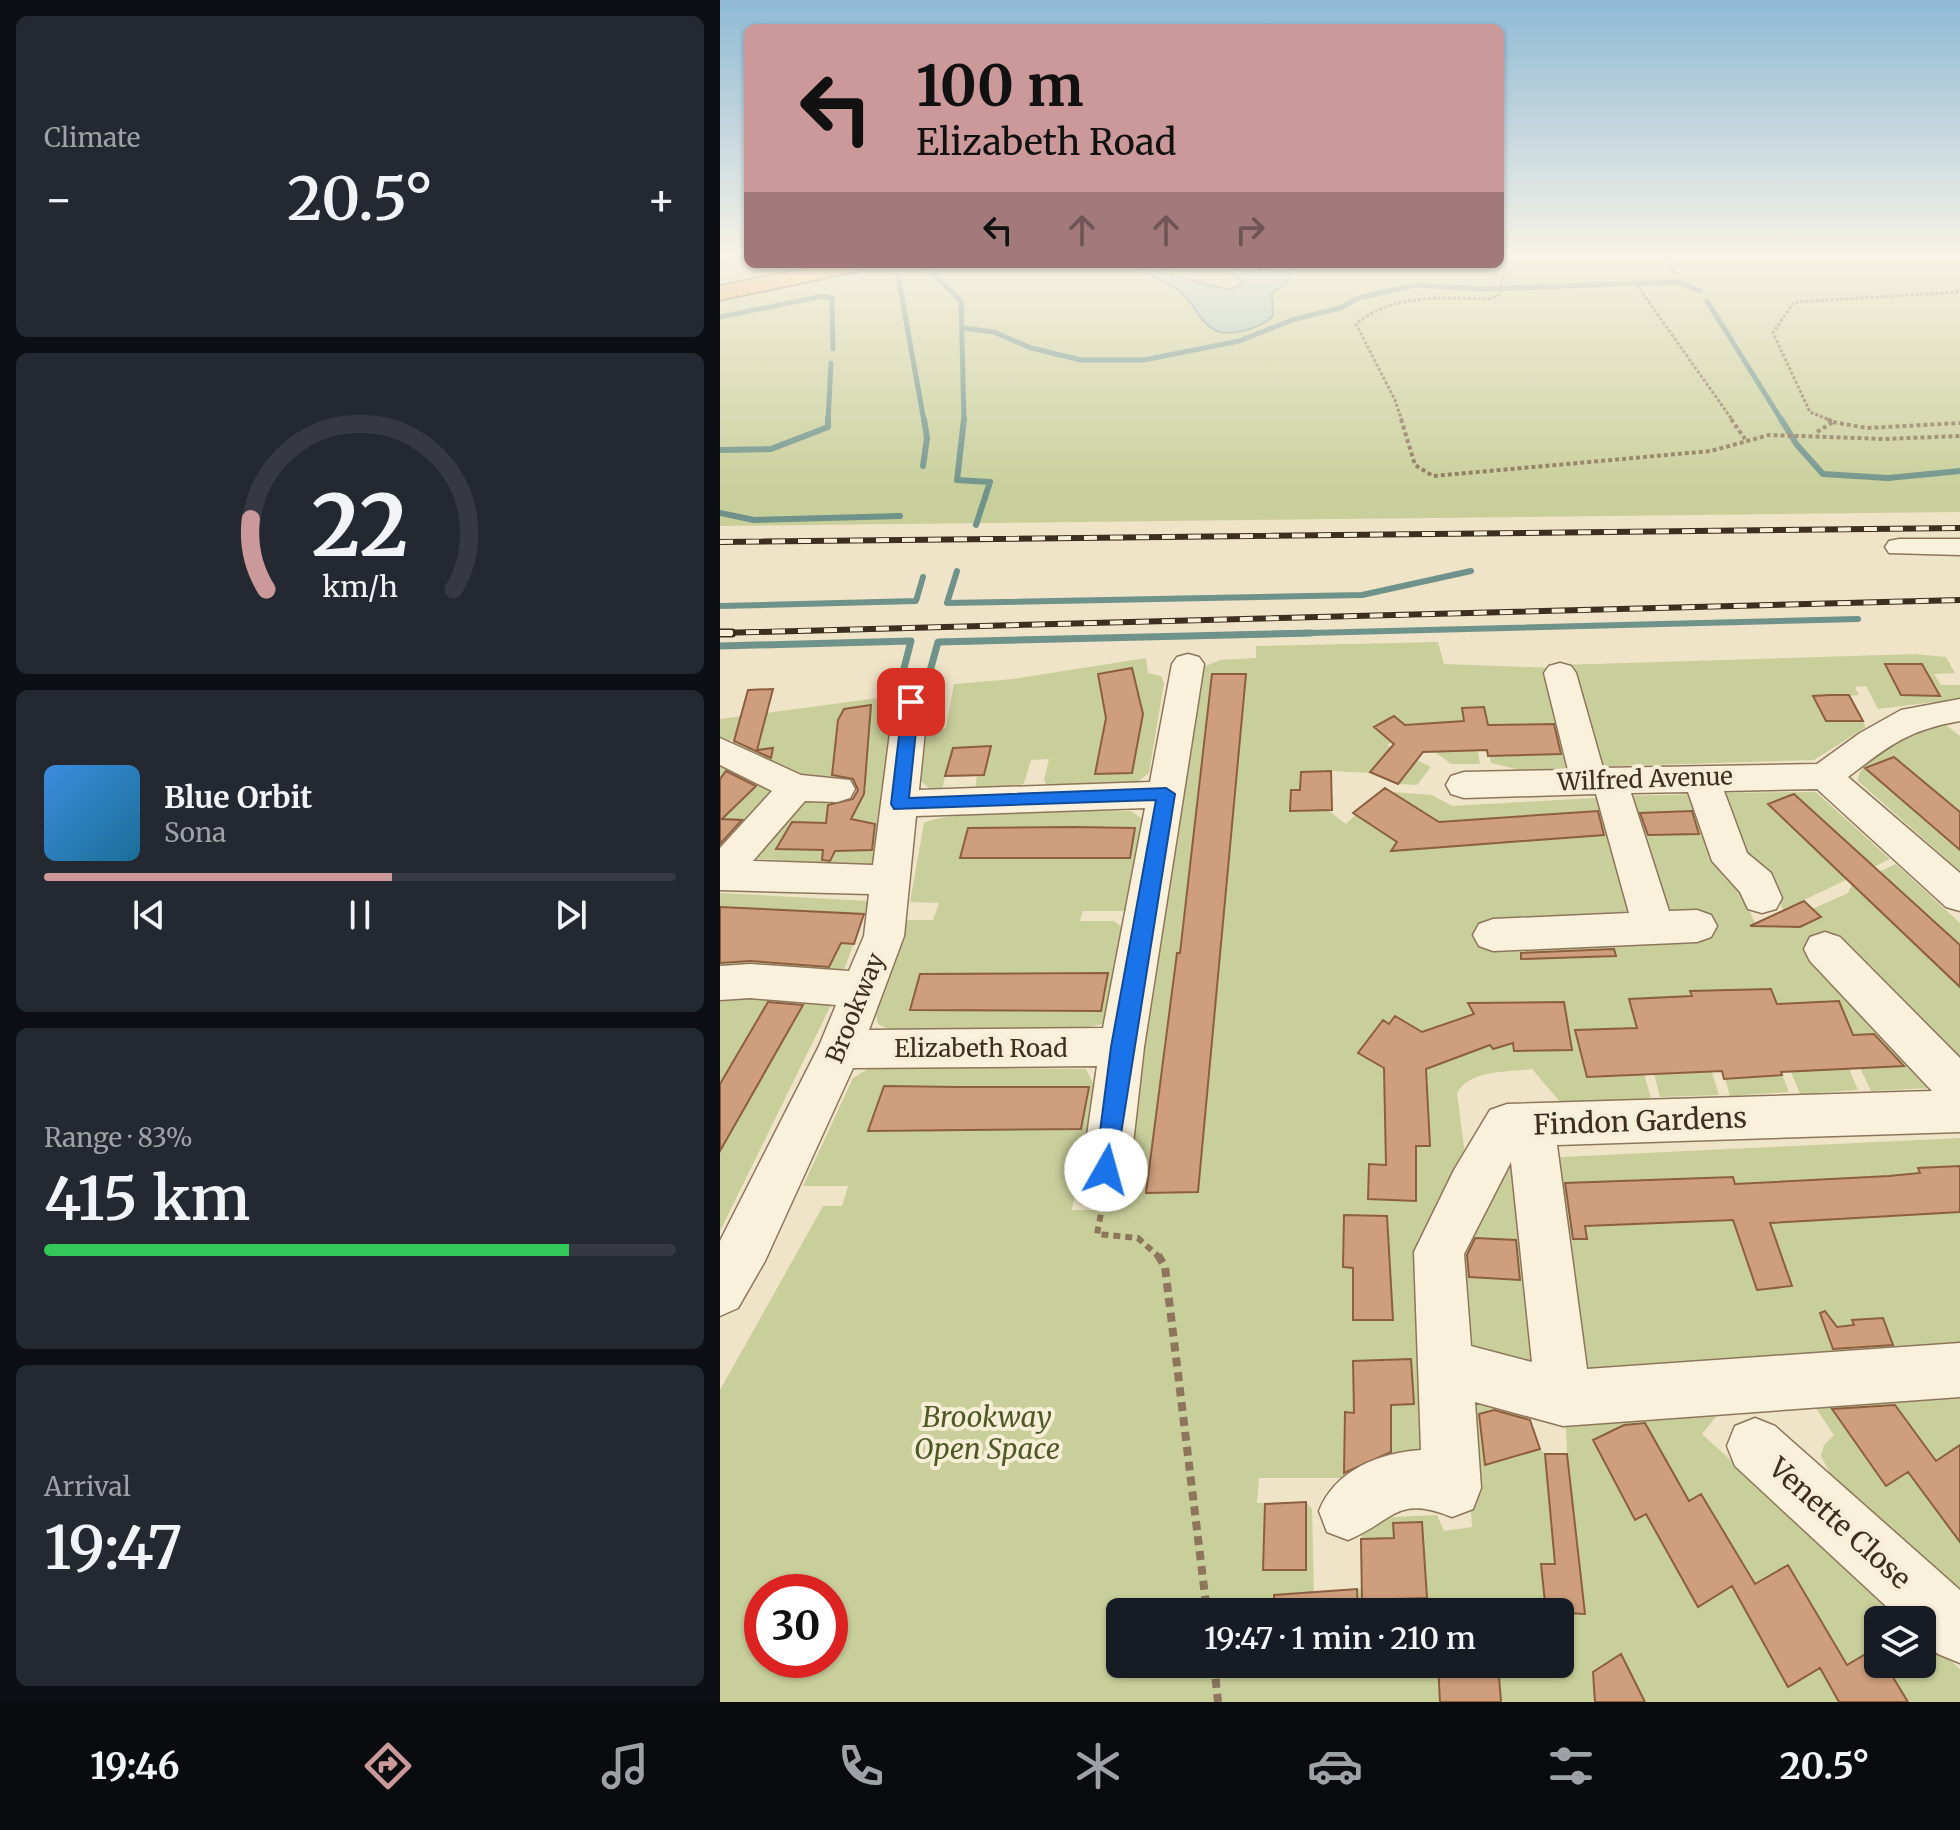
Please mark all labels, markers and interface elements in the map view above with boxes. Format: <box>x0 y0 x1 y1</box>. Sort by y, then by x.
text: 100 m <box>916 51 1084 121</box>
icon: left <box>784 56 888 160</box>
text: Elizabeth Road <box>916 120 1176 165</box>
text: Climate <box>44 121 140 154</box>
text: 20.5° <box>287 161 433 236</box>
text: − <box>44 172 73 227</box>
text: + <box>647 172 676 227</box>
icon: left <box>976 208 1020 252</box>
icon: ahead <box>1060 208 1104 252</box>
icon: ahead <box>1144 208 1188 252</box>
icon: right <box>1228 208 1272 252</box>
text: 22 <box>312 473 408 578</box>
text: km/h <box>322 569 398 605</box>
pin <box>877 668 945 736</box>
icon: arrive <box>889 680 933 724</box>
street label: Wilfred Avenue <box>1556 760 1733 798</box>
text: Blue Orbit <box>164 778 312 816</box>
text: Sona <box>164 816 226 849</box>
icon: previous <box>127 893 171 937</box>
icon: pause <box>338 893 382 937</box>
icon: next <box>549 893 593 937</box>
street label: Brookway <box>819 948 891 1068</box>
street label: Elizabeth Road <box>894 1033 1068 1064</box>
street label: Findon Gardens <box>1532 1099 1748 1143</box>
text: Range · 83% <box>44 1121 193 1154</box>
position arrow <box>1064 1128 1148 1212</box>
text: 415 km <box>44 1161 250 1236</box>
park label: Brookway Open Space <box>914 1399 1060 1467</box>
street label: Venette Close <box>1761 1449 1919 1596</box>
text: Arrival <box>44 1470 131 1503</box>
text: 19:47 <box>44 1510 182 1585</box>
speed limit sign: 30 <box>744 1574 848 1678</box>
map controls <box>1864 1606 1936 1678</box>
button: layers <box>1864 1606 1936 1678</box>
text: 19:47 · 1 min · 210 m <box>1204 1619 1476 1657</box>
icon: directions <box>360 1738 416 1794</box>
icon: music <box>597 1738 653 1794</box>
icon: phone <box>833 1738 889 1794</box>
icon: climate <box>1070 1738 1126 1794</box>
icon: car <box>1307 1738 1363 1794</box>
icon: filters <box>1543 1738 1599 1794</box>
text: 19:46 <box>90 1744 180 1789</box>
text: 20.5° <box>1780 1744 1870 1789</box>

